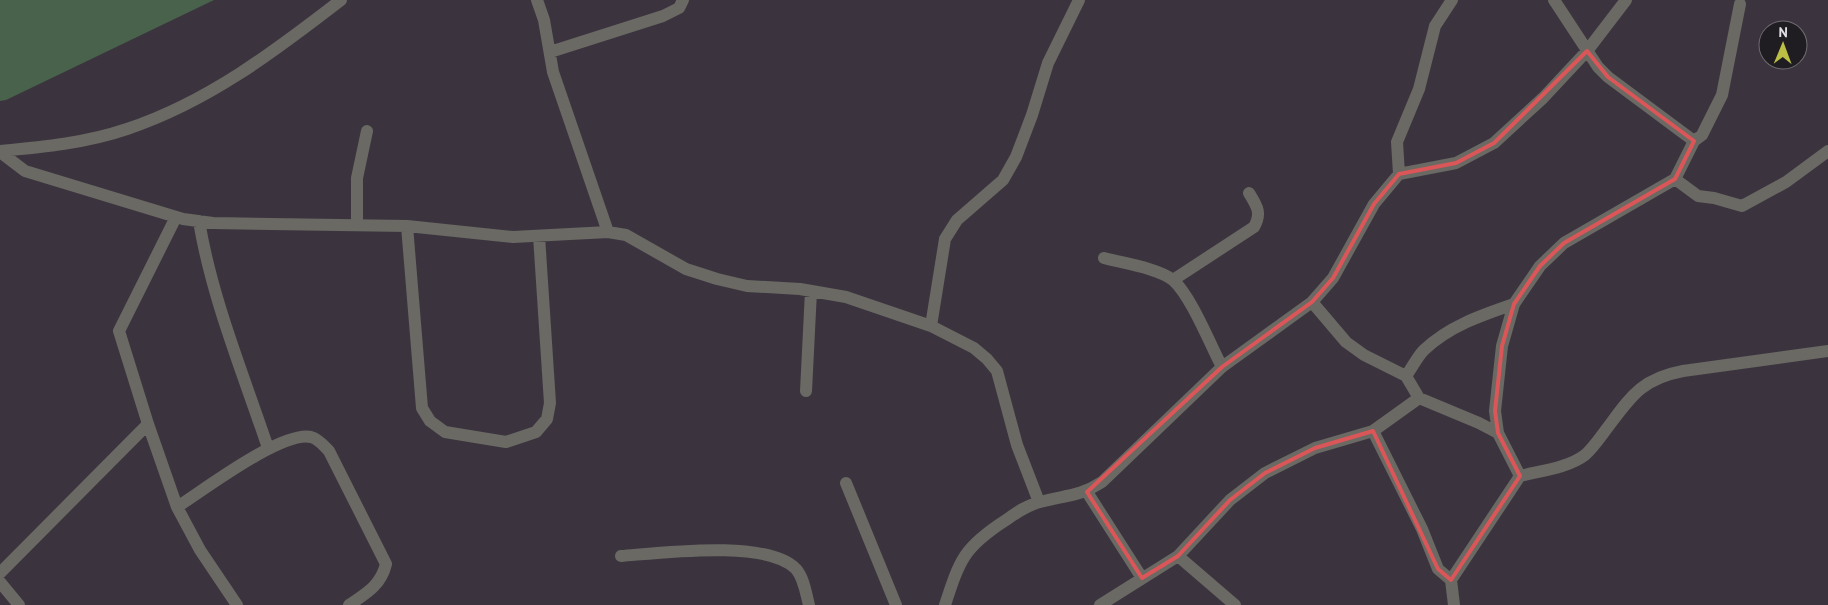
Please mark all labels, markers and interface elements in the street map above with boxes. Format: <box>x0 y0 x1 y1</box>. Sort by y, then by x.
north arrow <box>1758 20 1808 70</box>
text: N <box>1778 23 1788 41</box>

